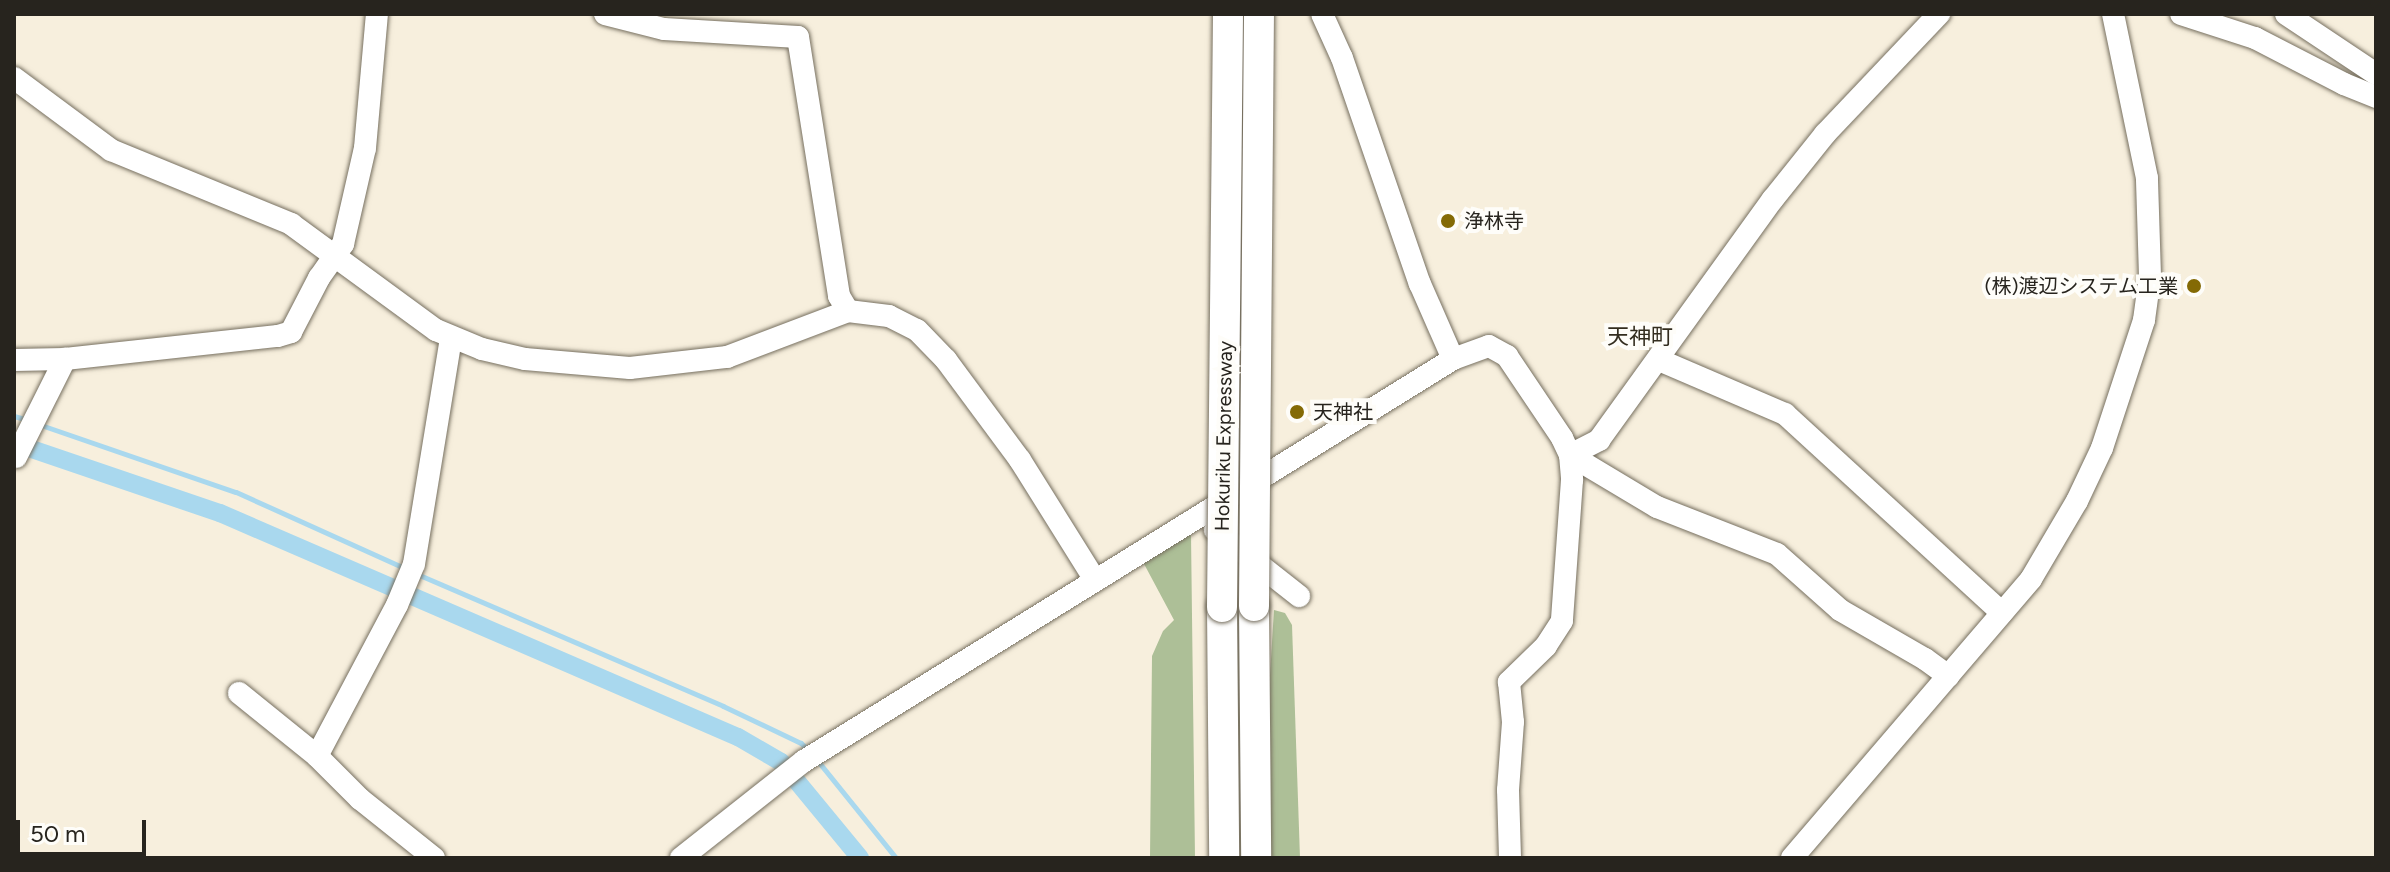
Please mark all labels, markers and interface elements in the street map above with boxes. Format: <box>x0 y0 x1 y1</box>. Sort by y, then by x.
place label: 浄林寺 <box>1464 209 1524 233</box>
marker: 浄林寺 <box>1439 212 1457 230</box>
place label: (株)渡辺システム工業 <box>1984 274 2178 298</box>
marker: (株)渡辺システム工業 <box>2185 277 2203 295</box>
district label: 天神町 <box>1607 324 1673 350</box>
street label: Hokuriku Expressway <box>1210 341 1238 531</box>
place label: 天神社 <box>1313 400 1373 424</box>
marker: 天神社 <box>1288 403 1306 421</box>
scale bar <box>20 804 150 854</box>
text: 50 m <box>30 819 86 848</box>

